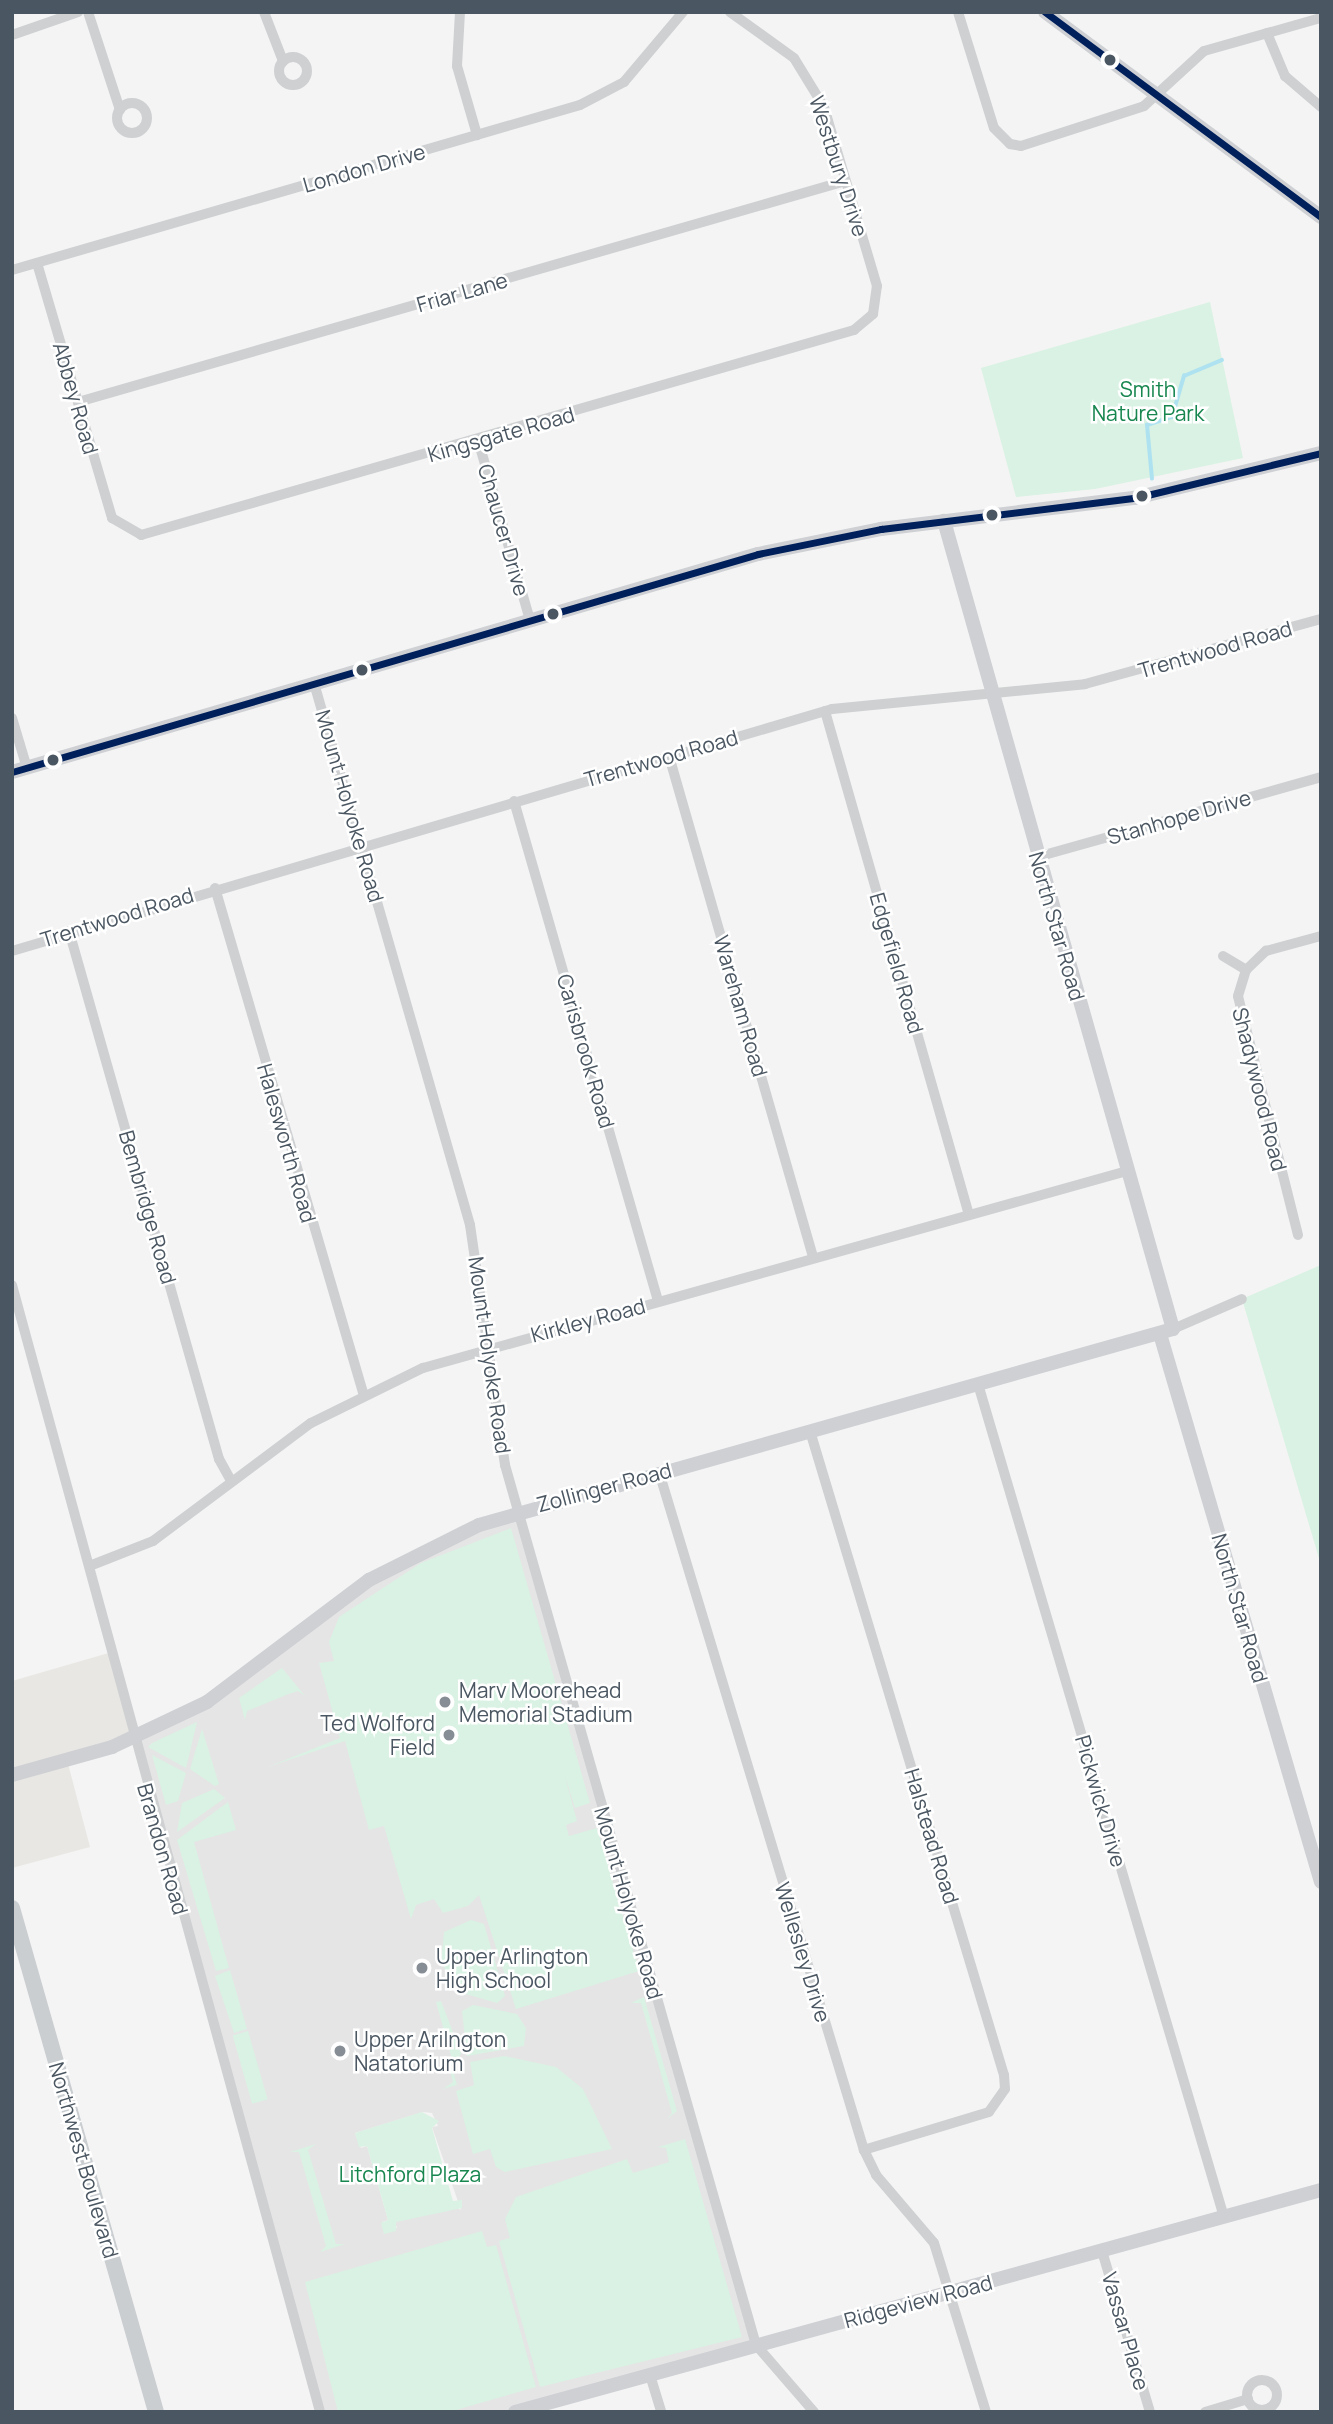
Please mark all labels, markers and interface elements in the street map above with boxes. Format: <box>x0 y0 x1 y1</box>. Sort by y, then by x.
unlabelled marker <box>1103 53 1117 67</box>
street label: Westbury Drive <box>804 92 874 240</box>
street label: London Drive <box>300 138 428 198</box>
street label: Friar Lane <box>414 267 510 317</box>
street label: Abbey Road <box>48 339 104 457</box>
park label: Smith Nature Park <box>1092 376 1204 426</box>
street label: Kingsgate Road <box>425 401 577 467</box>
street label: Chaucer Drive <box>473 461 535 599</box>
unlabelled marker <box>1135 489 1149 503</box>
unlabelled marker <box>985 508 999 522</box>
unlabelled marker <box>546 607 560 621</box>
street label: Trentwood Road <box>1135 615 1295 683</box>
unlabelled marker <box>355 663 369 677</box>
street label: Mount Holyoke Road <box>310 707 390 905</box>
street label: Trentwood Road <box>581 724 741 792</box>
unlabelled marker <box>46 753 60 767</box>
street label: Stanhope Drive <box>1104 784 1254 850</box>
street label: North Star Road <box>1024 849 1090 1003</box>
street label: Trentwood Road <box>37 882 197 952</box>
street label: Edgefield Road <box>865 890 929 1036</box>
street label: Wareham Road <box>709 932 773 1080</box>
street label: Carisbrook Road <box>552 971 620 1131</box>
street label: Shadywood Road <box>1228 1005 1292 1173</box>
street label: Halesworth Road <box>252 1061 322 1225</box>
street label: Bembridge Road <box>114 1127 182 1287</box>
street label: Mount Holyoke Road <box>464 1255 516 1455</box>
street label: Kirkley Road <box>528 1293 648 1347</box>
street label: Zollinger Road <box>534 1457 674 1517</box>
street label: North Star Road <box>1207 1531 1273 1685</box>
place label: Marv Moorehead Memorial Stadium <box>459 1677 633 1727</box>
marker: Marv Moorehead Memorial Stadium <box>437 1694 453 1710</box>
place label: Ted Wolford Field <box>320 1710 435 1760</box>
marker: Ted Wolford Field <box>441 1727 457 1743</box>
street label: Pickwick Drive <box>1070 1732 1132 1870</box>
street label: Halstead Road <box>899 1765 965 1907</box>
street label: Brandon Road <box>132 1780 194 1918</box>
street label: Mount Holyoke Road <box>589 1804 669 2002</box>
street label: Wellesley Drive <box>770 1879 836 2025</box>
place label: Upper Arlington High School <box>436 1943 588 1993</box>
marker: Upper Arlington High School <box>414 1960 430 1976</box>
place label: Upper Arilngton Natatorium <box>354 2026 506 2076</box>
marker: Upper Arilngton Natatorium <box>332 2043 348 2059</box>
street label: Northwest Boulevard <box>44 2059 124 2261</box>
park label: Litchford Plaza <box>339 2161 481 2187</box>
street label: Ridgeview Road <box>841 2269 995 2333</box>
street label: Vassar Place <box>1097 2269 1155 2393</box>

